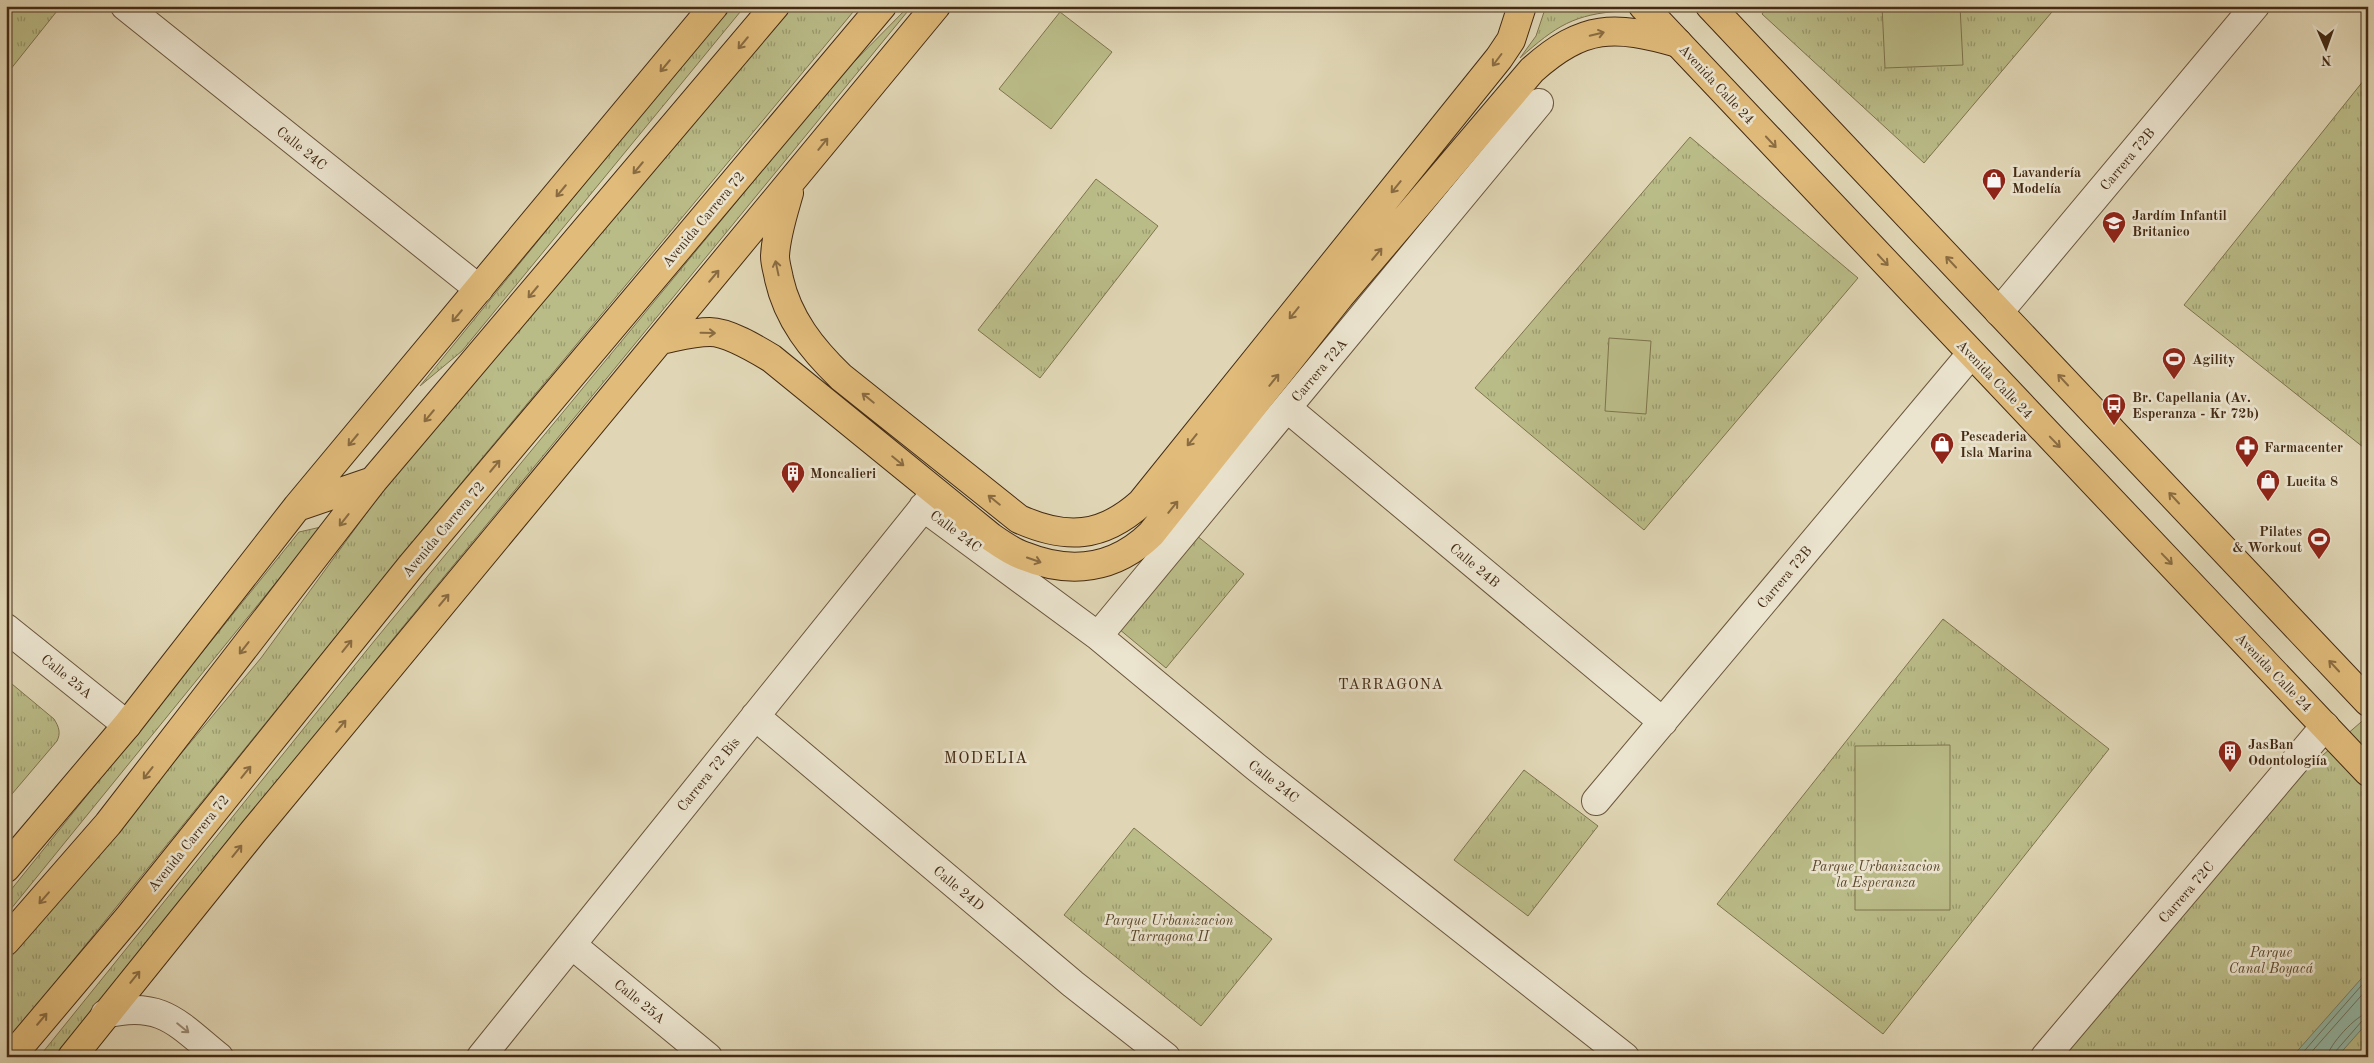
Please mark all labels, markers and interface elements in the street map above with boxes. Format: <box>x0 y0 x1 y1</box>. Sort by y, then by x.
north arrow <box>2302 22 2352 72</box>
one-way arrow <box>1588 29 1604 38</box>
one-way arrow <box>738 37 749 50</box>
street label: Avenida Calle 24 <box>1676 42 1756 127</box>
one-way arrow <box>1492 53 1502 67</box>
text: N <box>2321 53 2332 67</box>
one-way arrow <box>660 59 671 72</box>
street label: Calle 24C <box>274 125 329 173</box>
street label: Carrera 72B <box>2098 126 2158 194</box>
one-way arrow <box>1765 135 1777 148</box>
one-way arrow <box>817 138 828 151</box>
one-way arrow <box>633 161 644 174</box>
place label: Lavandería Modelía <box>2012 166 2081 196</box>
shop icon: Lavandería Modelía <box>1981 167 2007 201</box>
street label: Avenida Carrera 72 <box>660 169 748 270</box>
one-way arrow <box>1390 180 1401 193</box>
one-way arrow <box>556 184 567 197</box>
place label: Jardím Infantil Britanico <box>2132 209 2227 239</box>
school or university icon: Jardím Infantil Britanico <box>2101 210 2127 244</box>
one-way arrow <box>1371 247 1382 260</box>
one-way arrow <box>1877 254 1889 266</box>
one-way arrow <box>1945 255 1957 268</box>
one-way arrow <box>772 261 781 277</box>
one-way arrow <box>708 270 719 283</box>
one-way arrow <box>528 285 539 298</box>
one-way arrow <box>1288 307 1299 320</box>
one-way arrow <box>452 309 463 322</box>
one-way arrow <box>699 328 715 338</box>
street label: Carrera 72A <box>1289 336 1350 405</box>
street label: Avenida Calle 24 <box>1953 338 2035 422</box>
sports icon: Agility <box>2161 346 2187 380</box>
place label: Agility <box>2192 353 2235 367</box>
one-way arrow <box>1268 373 1279 386</box>
one-way arrow <box>2057 373 2069 386</box>
place label: Br. Capellania (Av. Esperanza - Kr 72b) <box>2132 391 2259 421</box>
one-way arrow <box>861 392 874 403</box>
bus stop icon: Br. Capellania (Av. Esperanza - Kr 72b) <box>2101 392 2127 426</box>
one-way arrow <box>423 409 434 422</box>
place label: Pescaderia Isla Marina <box>1960 430 2032 460</box>
shop icon: Pescaderia Isla Marina <box>1929 431 1955 465</box>
one-way arrow <box>1186 433 1197 446</box>
one-way arrow <box>348 434 359 447</box>
pharmacy icon: Farmacenter <box>2234 434 2260 468</box>
one-way arrow <box>2049 435 2061 448</box>
place label: Farmacenter <box>2264 441 2343 455</box>
one-way arrow <box>891 455 904 466</box>
one-way arrow <box>489 460 500 473</box>
building icon: Moncalieri <box>780 460 806 494</box>
place label: Moncalieri <box>810 467 876 481</box>
shop icon: Lucita 8 <box>2255 468 2281 502</box>
place label: Lucita 8 <box>2286 475 2338 489</box>
street label: Avenida Carrera 72 <box>400 479 488 580</box>
one-way arrow <box>2168 491 2180 504</box>
one-way arrow <box>988 494 1001 505</box>
one-way arrow <box>1167 501 1178 514</box>
street label: Calle 24C <box>927 508 984 555</box>
one-way arrow <box>338 513 349 526</box>
place label: Pilates & Workout <box>2233 525 2302 555</box>
sports icon: Pilates & Workout <box>2306 526 2332 560</box>
street label: Calle 24B <box>1447 541 1502 590</box>
street label: Carrera 72B <box>1755 544 1815 612</box>
one-way arrow <box>2161 553 2173 566</box>
one-way arrow <box>1025 556 1041 565</box>
one-way arrow <box>438 594 449 607</box>
street label: Avenida Calle 24 <box>2232 631 2314 715</box>
one-way arrow <box>342 639 353 652</box>
one-way arrow <box>239 641 250 654</box>
street label: Calle 25A <box>38 652 95 702</box>
one-way arrow <box>2328 660 2340 673</box>
district label: TARRAGONA <box>1338 678 1444 693</box>
one-way arrow <box>335 719 346 732</box>
street label: Carrera 72 Bis <box>675 735 743 814</box>
place label: JasBan Odontologiía <box>2248 738 2327 768</box>
building icon: JasBan Odontologiía <box>2217 739 2243 773</box>
district label: MODELIA <box>944 751 1028 767</box>
street label: Calle 24C <box>1245 758 1301 806</box>
one-way arrow <box>142 766 153 779</box>
one-way arrow <box>240 766 251 779</box>
street label: Avenida Carrera 72 <box>146 793 232 894</box>
one-way arrow <box>232 845 243 858</box>
street label: Carrera 72C <box>2156 859 2217 926</box>
park label: Parque Urbanizacion la Esperanza <box>1810 860 1941 891</box>
street label: Calle 24D <box>930 864 986 914</box>
one-way arrow <box>38 891 50 904</box>
park label: Parque Urbanizacion Tarragona II <box>1103 914 1234 945</box>
park label: Parque Canal Boyacá <box>2229 946 2314 977</box>
one-way arrow <box>129 971 140 984</box>
street label: Calle 25A <box>611 977 668 1027</box>
one-way arrow <box>37 1013 48 1026</box>
one-way arrow <box>177 1022 190 1033</box>

